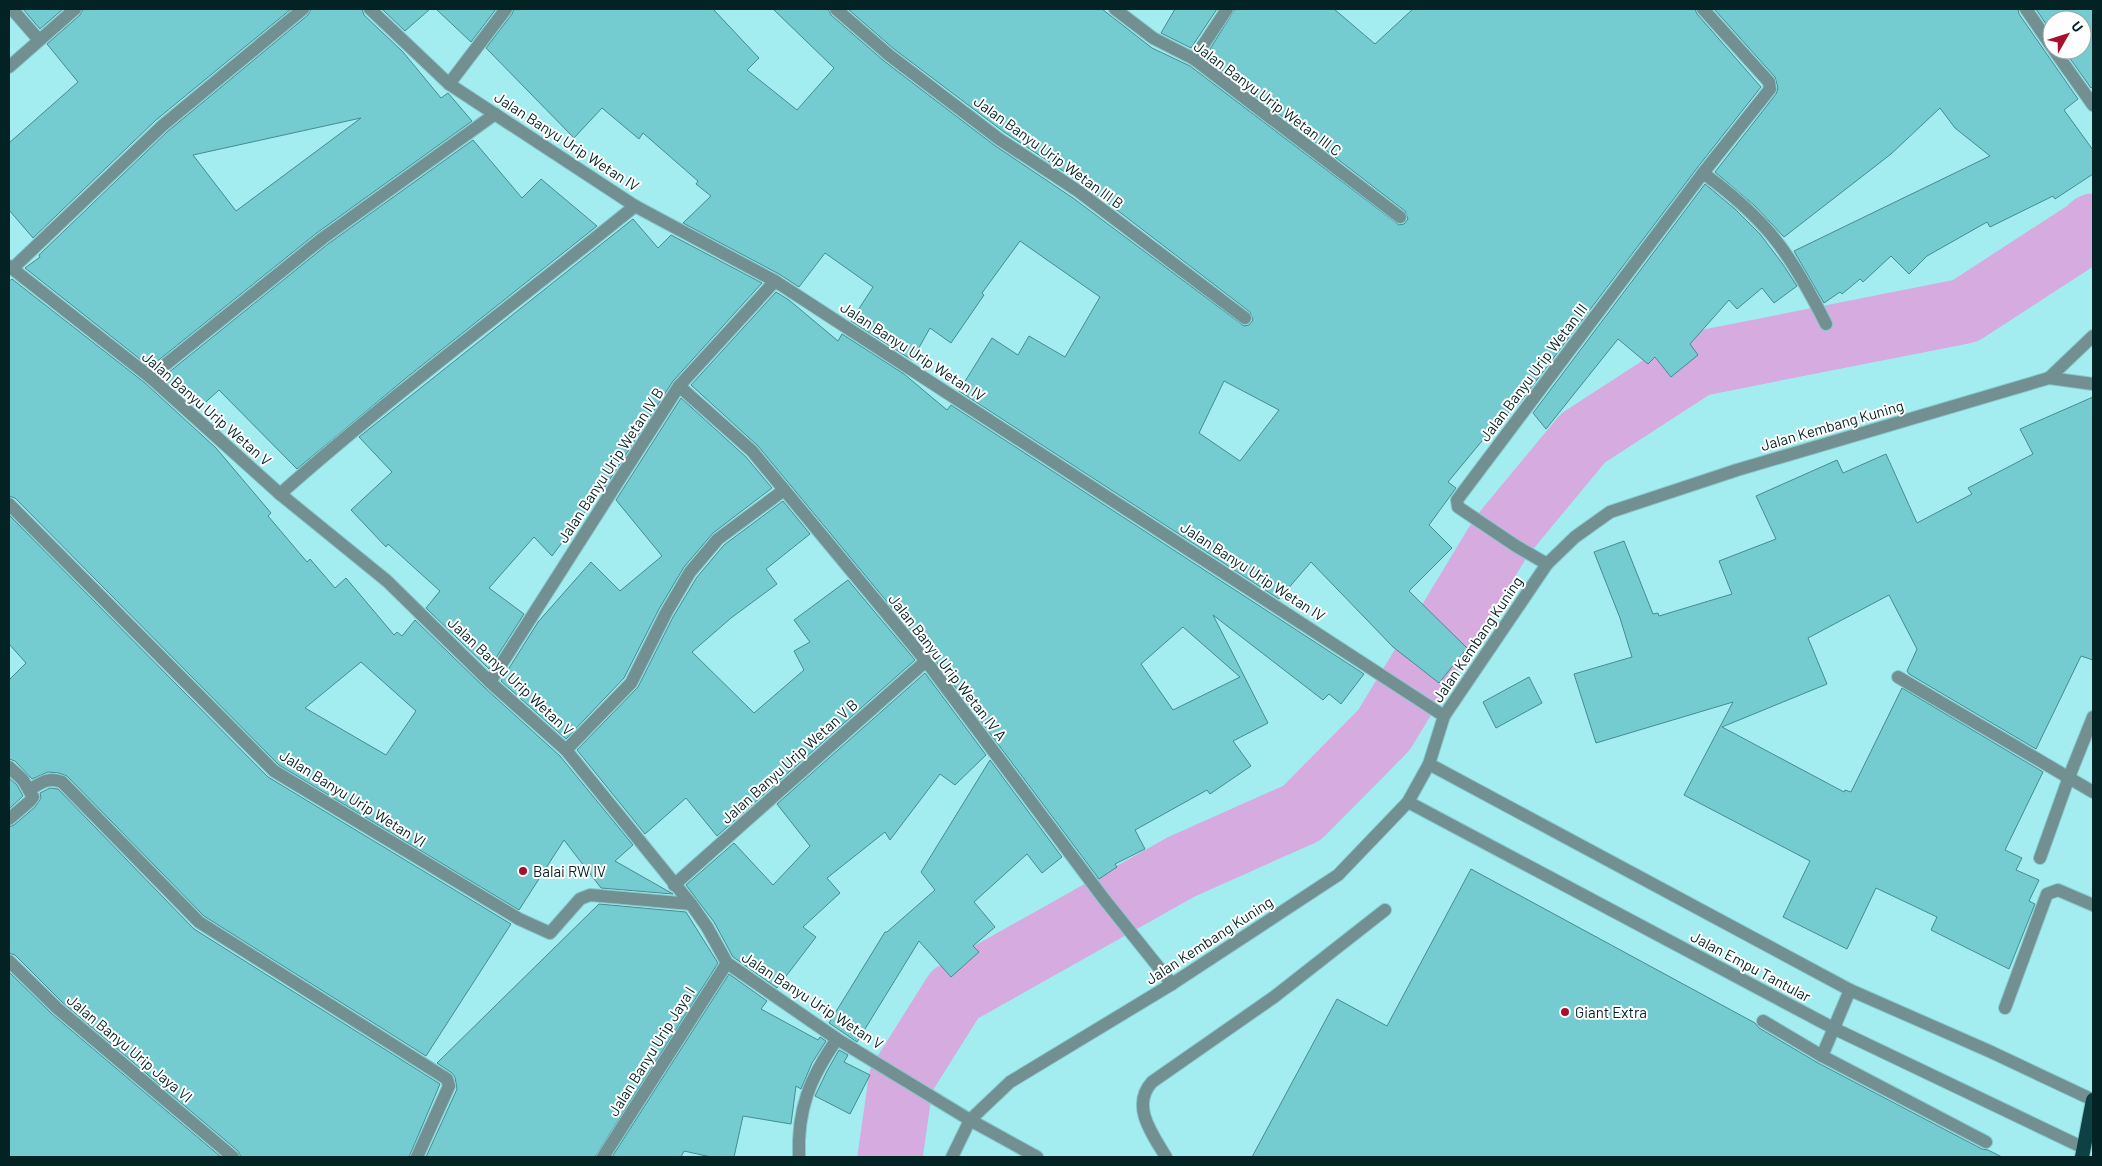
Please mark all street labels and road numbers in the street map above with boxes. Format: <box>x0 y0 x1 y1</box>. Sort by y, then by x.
street label: Jalan Banyu Urip Wetan III C <box>1191 37 1345 159</box>
street label: Jalan Banyu Urip Wetan IV <box>491 87 643 195</box>
street label: Jalan Banyu Urip Wetan III B <box>971 92 1127 212</box>
street label: Jalan Banyu Urip Wetan IV <box>837 297 989 405</box>
street label: Jalan Banyu Urip Wetan III <box>1475 300 1591 444</box>
street label: Jalan Banyu Urip Wetan V <box>139 347 275 469</box>
street label: Jalan Banyu Urip Wetan IV B <box>553 384 667 546</box>
street label: Jalan Kembang Kuning <box>1758 396 1906 454</box>
street label: Jalan Banyu Urip Wetan IV <box>1177 517 1329 625</box>
street label: Jalan Kembang Kuning <box>1428 573 1526 705</box>
street label: Jalan Banyu Urip Wetan IV A <box>885 590 1011 744</box>
street label: Jalan Banyu Urip Wetan V <box>445 613 578 739</box>
street label: Jalan Banyu Urip Wetan V B <box>717 695 861 827</box>
street label: Jalan Banyu Urip Wetan VI <box>277 746 429 850</box>
street label: Jalan Kembang Kuning <box>1142 892 1276 988</box>
street label: Jalan Empu Tantular <box>1688 927 1815 1006</box>
street label: Jalan Banyu Urip Wetan V <box>739 948 887 1053</box>
street label: Jalan Banyu Urip Jaya I <box>604 983 698 1119</box>
street label: Jalan Banyu Urip Jaya VI <box>64 990 196 1106</box>

